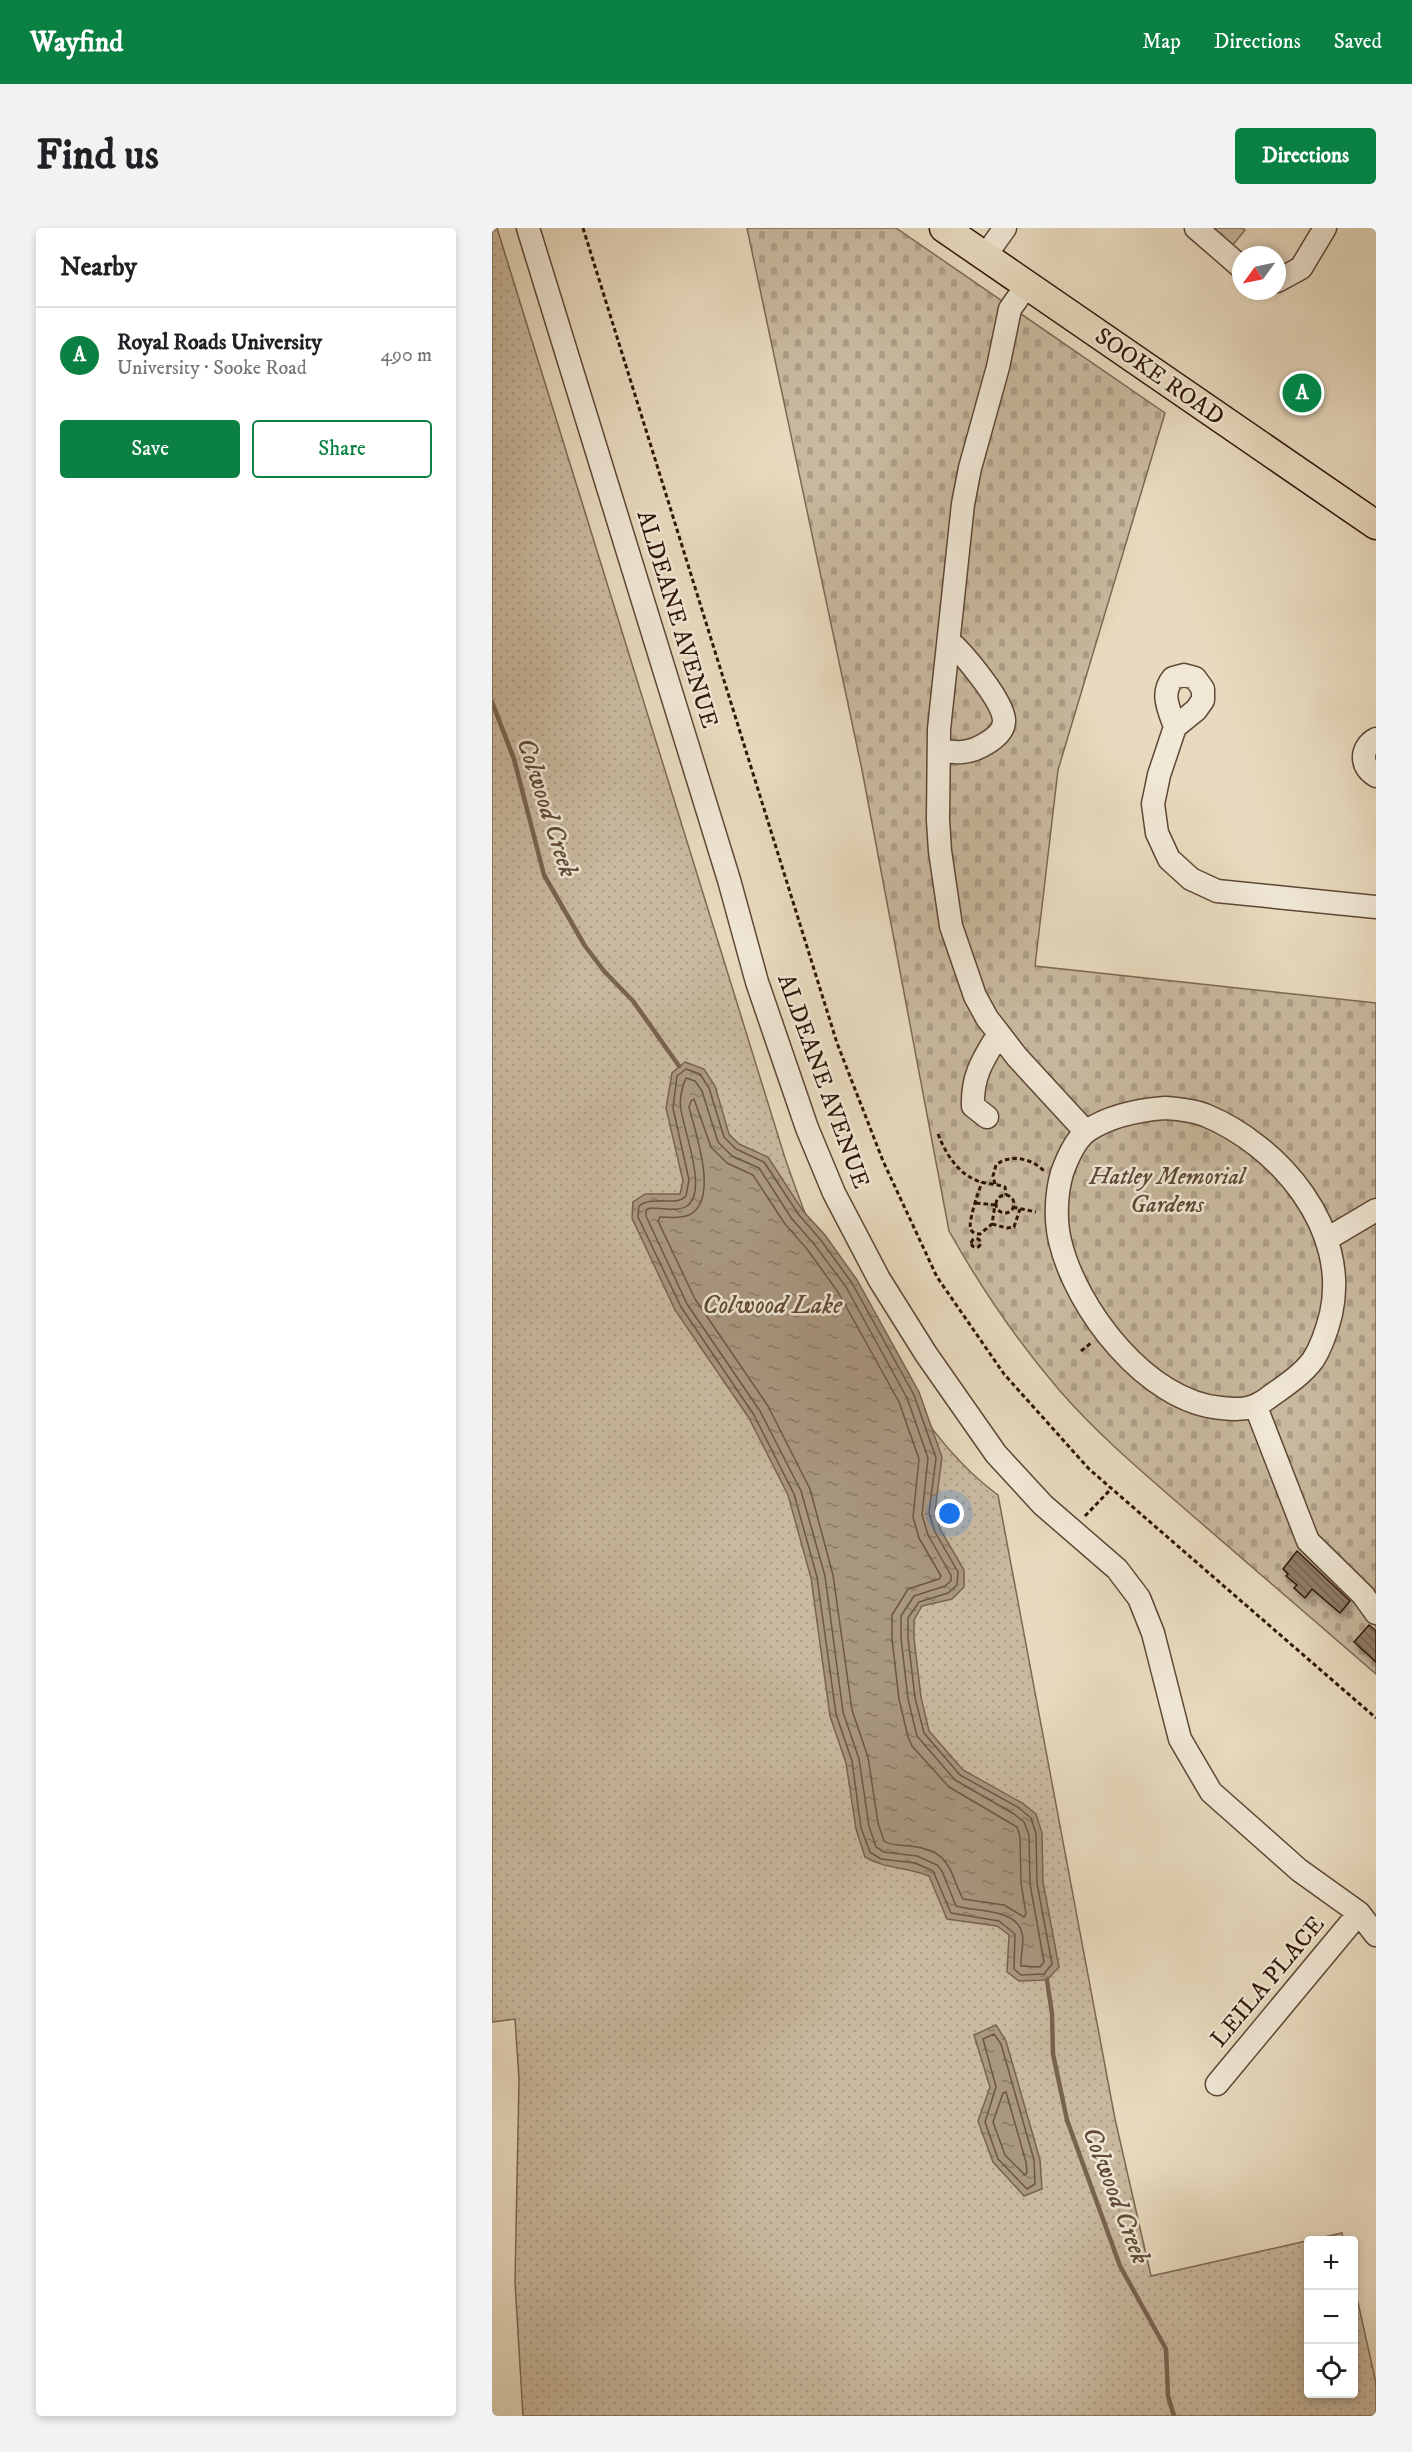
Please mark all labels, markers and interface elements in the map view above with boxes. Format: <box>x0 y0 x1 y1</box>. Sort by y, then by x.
text: Wayfind <box>30 25 123 60</box>
text: Map <box>1142 29 1181 55</box>
text: Directions <box>1214 29 1301 55</box>
text: Saved <box>1334 29 1382 55</box>
button: Directions <box>1235 128 1376 184</box>
text: Find us <box>36 130 159 182</box>
north arrow <box>1232 246 1286 300</box>
text: Nearby <box>60 251 137 284</box>
street label: SOOKE ROAD <box>1089 321 1230 432</box>
text: Royal Roads University <box>117 329 322 356</box>
text: A <box>73 343 86 368</box>
text: 490 m <box>380 343 432 368</box>
text: University · Sooke Road <box>117 356 307 381</box>
pin: A <box>1282 370 1322 416</box>
button: Save <box>60 420 240 478</box>
button: Share <box>252 420 432 478</box>
street label: ALDEANE AVENUE <box>630 507 724 732</box>
water label: Colwood Creek <box>509 734 585 881</box>
street label: ALDEANE AVENUE <box>770 970 876 1193</box>
park label: Hatley Memorial Gardens <box>1088 1162 1248 1220</box>
water label: Colwood Lake <box>702 1289 843 1322</box>
your location <box>935 1499 964 1528</box>
street label: LEILA PLACE <box>1204 1910 1331 2053</box>
water label: Colwood Creek <box>1074 2122 1157 2269</box>
map controls <box>1304 2236 1358 2398</box>
button: + <box>1304 2236 1358 2290</box>
button: − <box>1304 2290 1358 2344</box>
button: locate <box>1304 2344 1358 2398</box>

